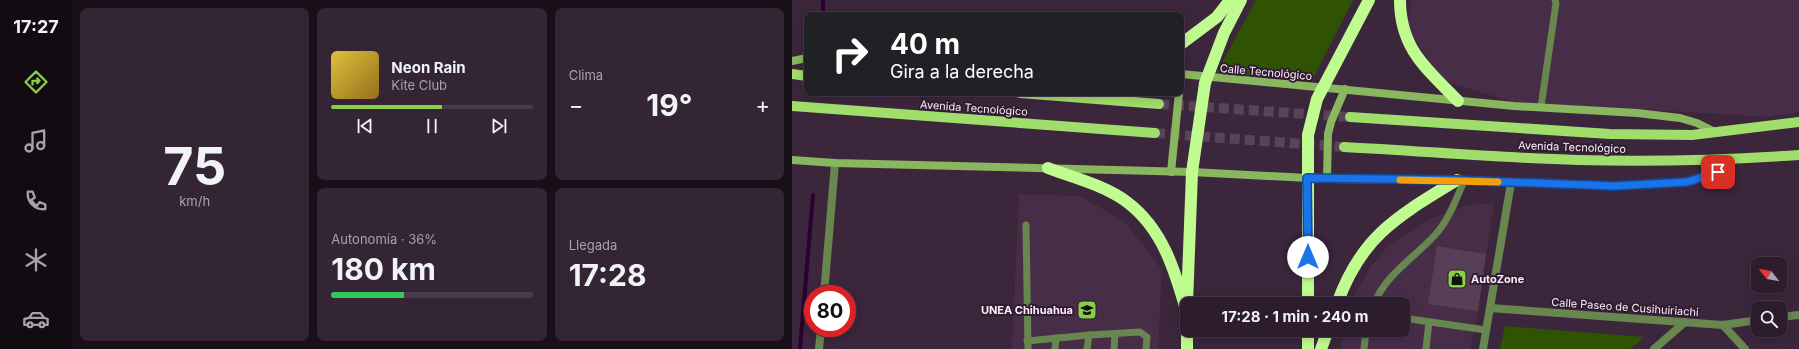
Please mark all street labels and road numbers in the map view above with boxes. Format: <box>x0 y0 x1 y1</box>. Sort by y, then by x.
street label: Calle Tecnológico <box>1219 61 1313 83</box>
street label: Avenida Tecnológico <box>920 97 1029 119</box>
street label: Avenida Tecnológico <box>1518 138 1627 156</box>
street label: Calle Paseo de Cusihuiriachi <box>1551 295 1699 319</box>

